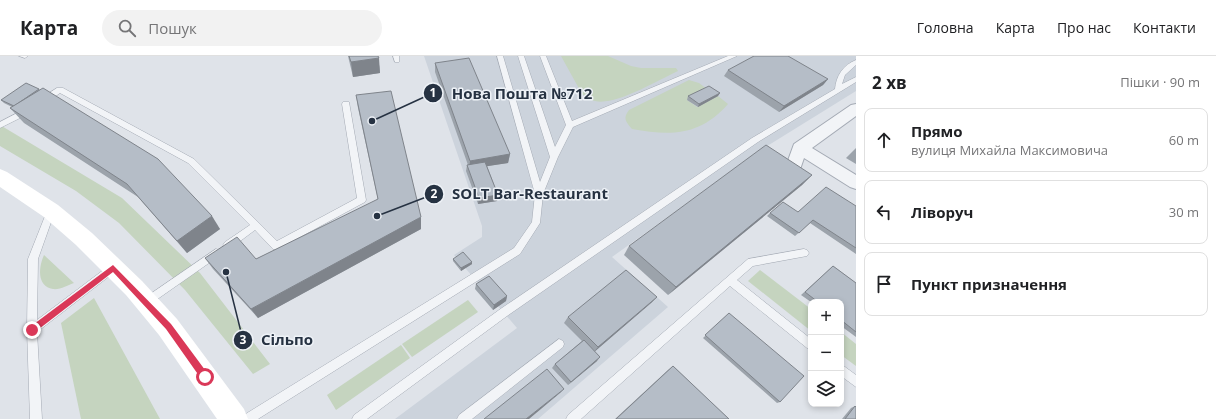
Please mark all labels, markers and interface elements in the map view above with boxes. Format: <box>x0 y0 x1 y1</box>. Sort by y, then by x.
search box <box>102 10 382 46</box>
text: Карта <box>20 15 78 41</box>
icon: search <box>116 17 138 39</box>
text: Пошук <box>148 18 197 38</box>
text: Головна <box>917 18 974 37</box>
text: Карта <box>996 18 1035 37</box>
text: Про нас <box>1057 18 1111 37</box>
text: Контакти <box>1133 18 1196 37</box>
text: 2 хв <box>872 71 907 94</box>
text: Пішки · 90 m <box>1120 73 1200 91</box>
callout: Нова Пошта №712 <box>423 80 600 107</box>
text: Нова Пошта №712 <box>452 83 593 103</box>
text: 1 <box>430 84 436 101</box>
text: Прямо <box>911 121 963 141</box>
icon: ahead <box>873 129 895 151</box>
text: 60 m <box>1169 131 1199 149</box>
text: вулиця Михайла Максимовича <box>911 141 1108 159</box>
callout: SOLT Bar-Restaurant <box>424 181 616 208</box>
text: SOLT Bar-Restaurant <box>452 183 608 203</box>
text: 2 <box>431 185 438 202</box>
icon: left <box>873 201 895 223</box>
text: Ліворуч <box>911 202 973 222</box>
text: 30 m <box>1169 203 1199 221</box>
icon: arrive <box>873 273 895 295</box>
text: Пункт призначення <box>911 274 1067 294</box>
map controls <box>808 299 844 407</box>
button: + <box>808 299 844 335</box>
route end <box>23 321 41 339</box>
callout: Сільпо <box>233 326 321 353</box>
text: Сільпо <box>261 329 313 349</box>
text: 3 <box>240 331 247 348</box>
button: − <box>808 335 844 371</box>
route start <box>196 368 214 386</box>
button: layers <box>808 371 844 407</box>

